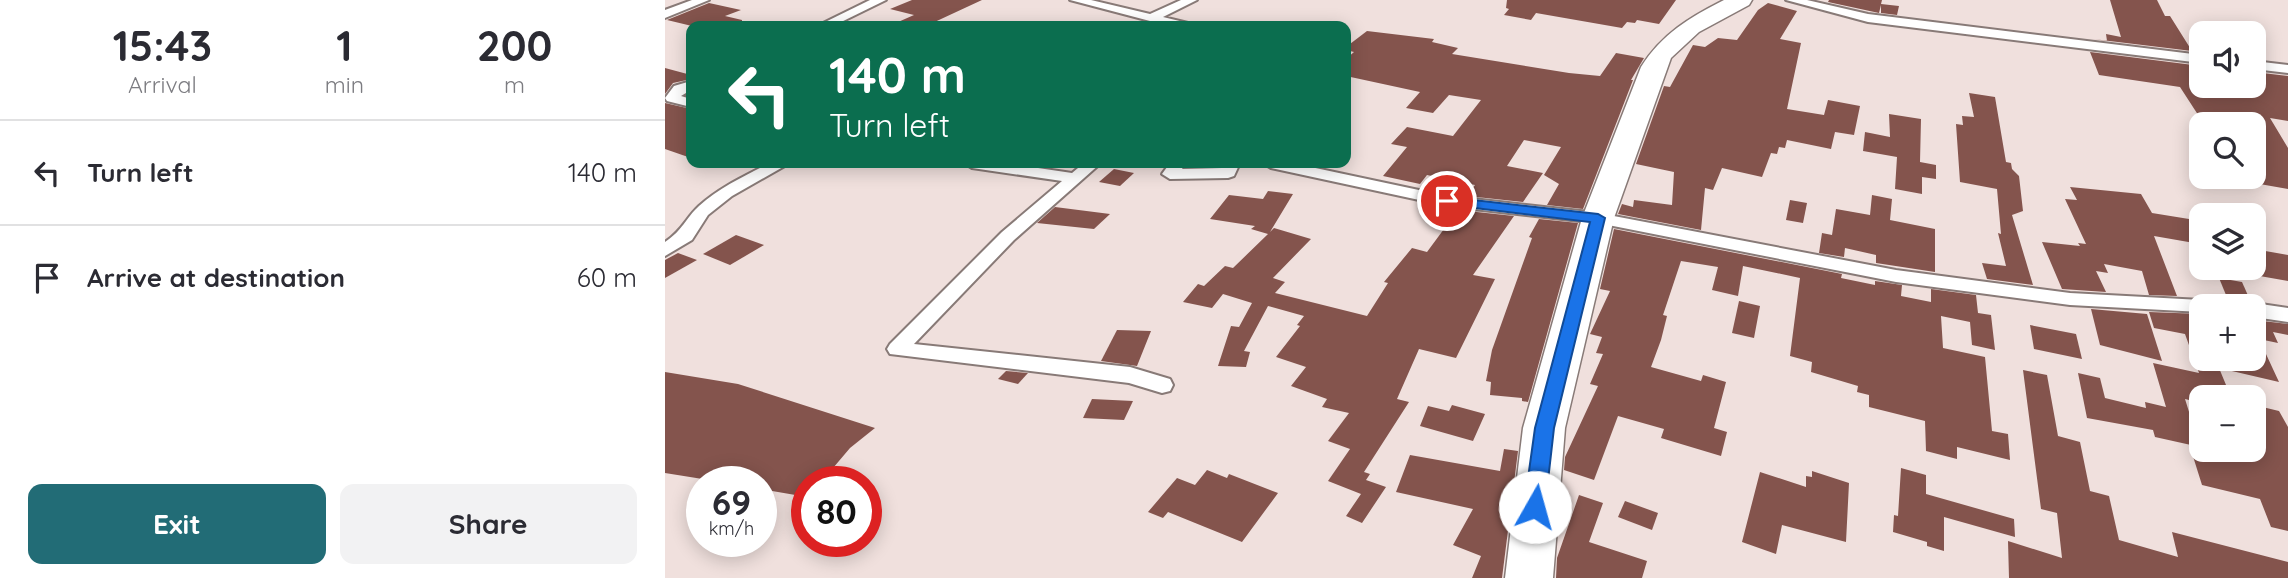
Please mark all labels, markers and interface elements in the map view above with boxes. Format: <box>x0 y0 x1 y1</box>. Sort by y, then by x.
text: 15:43 <box>113 19 212 72</box>
text: 1 <box>336 19 353 72</box>
text: 200 <box>477 19 552 72</box>
map controls <box>2189 21 2266 462</box>
button: sound <box>2189 21 2266 98</box>
text: 140 m <box>829 44 966 105</box>
icon: left <box>714 49 805 140</box>
text: Arrival <box>128 70 197 99</box>
text: min <box>325 70 364 99</box>
text: m <box>504 70 525 99</box>
text: Turn left <box>829 105 950 145</box>
button: search <box>2189 112 2266 189</box>
icon: left <box>28 154 66 192</box>
text: Turn left <box>87 156 194 189</box>
text: 140 m <box>568 156 637 189</box>
pin <box>1417 171 1477 231</box>
icon: arrive <box>1428 182 1466 220</box>
button: layers <box>2189 203 2266 280</box>
icon: arrive <box>28 259 66 297</box>
text: Arrive at destination <box>87 261 345 294</box>
text: 60 m <box>577 261 637 294</box>
button: + <box>2189 294 2266 371</box>
button: − <box>2189 385 2266 462</box>
speed limit sign: 80 <box>791 466 882 557</box>
position arrow <box>1498 470 1572 544</box>
text: 69 <box>712 480 751 524</box>
button: Exit <box>28 484 326 564</box>
button: Share <box>340 484 637 564</box>
text: km/h <box>709 517 754 540</box>

